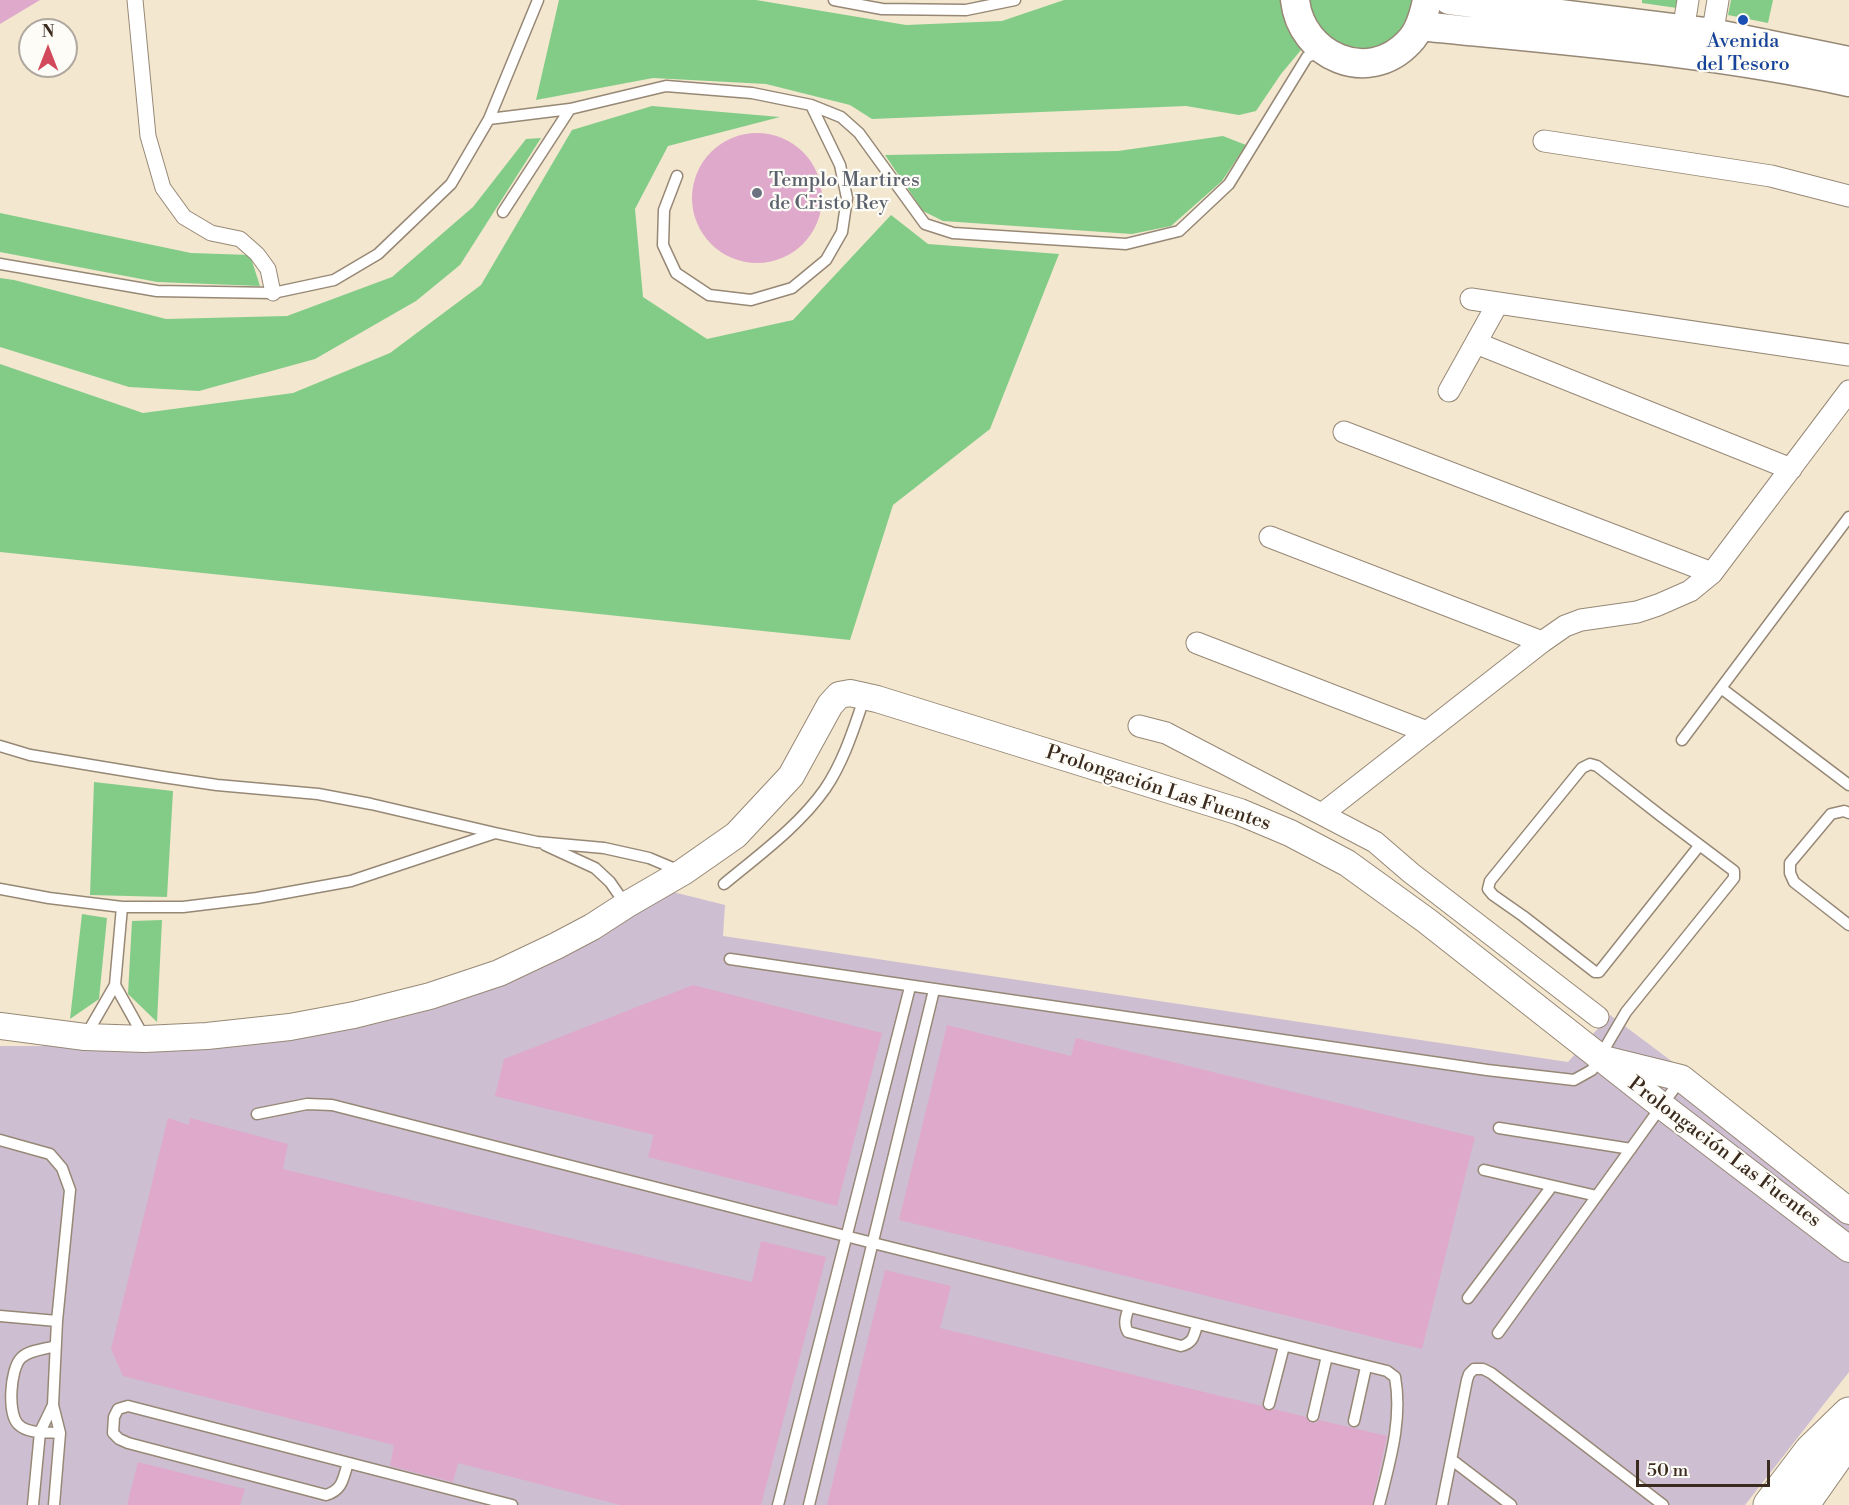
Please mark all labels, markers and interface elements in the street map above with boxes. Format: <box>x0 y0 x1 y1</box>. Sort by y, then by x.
marker: Avenida del Tesoro <box>1736 13 1750 27</box>
north arrow <box>18 18 78 78</box>
text: N <box>42 22 54 42</box>
place label: Avenida del Tesoro <box>1696 30 1790 77</box>
place label: Templo Martires de Cristo Rey <box>769 169 920 216</box>
marker: Templo Martires de Cristo Rey <box>750 186 764 200</box>
street label: Prolongación Las Fuentes <box>1042 741 1274 837</box>
street label: Prolongación Las Fuentes <box>1623 1073 1825 1233</box>
scale bar <box>1639 1448 1772 1486</box>
text: 50 m <box>1647 1459 1688 1482</box>

